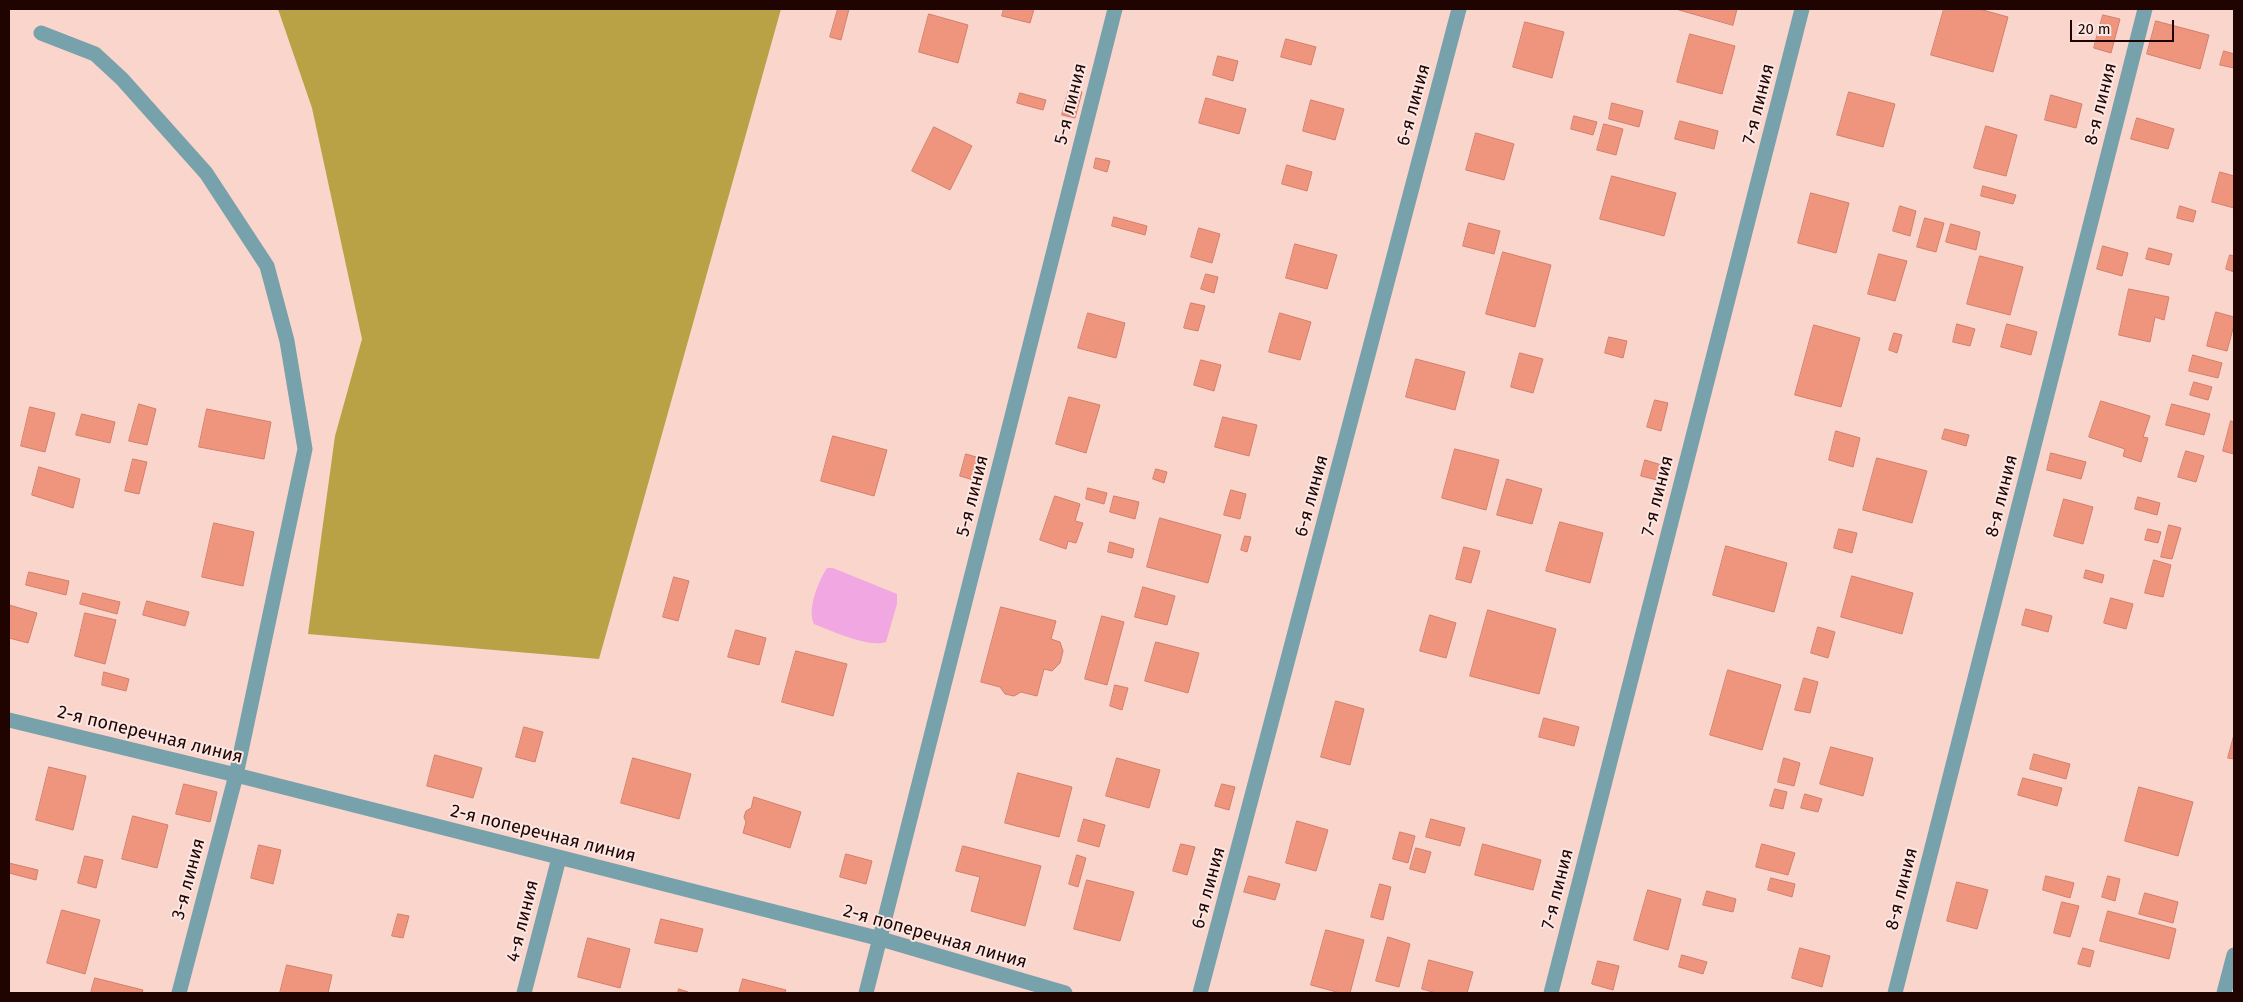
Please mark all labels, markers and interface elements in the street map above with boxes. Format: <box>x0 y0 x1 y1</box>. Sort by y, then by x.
scale bar <box>2073 10 2177 42</box>
text: 20 m <box>2078 20 2111 38</box>
street label: 5-я линия <box>1050 61 1092 147</box>
street label: 7-я линия <box>1739 61 1779 147</box>
street label: 8-я линия <box>2080 61 2122 147</box>
street label: 6-я линия <box>1393 62 1435 148</box>
street label: 5-я линия <box>952 453 994 539</box>
street label: 6-я линия <box>1291 453 1333 539</box>
street label: 7-я линия <box>1638 453 1678 539</box>
street label: 8-я линия <box>1981 453 2023 539</box>
street label: 2-я поперечная линия <box>55 702 245 768</box>
street label: 2-я поперечная линия <box>448 801 638 867</box>
street label: 3-я линия <box>168 836 210 922</box>
street label: 6-я линия <box>1188 845 1230 931</box>
street label: 7-я линия <box>1538 846 1578 932</box>
street label: 8-я линия <box>1881 846 1923 932</box>
street label: 4-я линия <box>502 878 544 964</box>
street label: 2-я поперечная линия <box>841 900 1029 974</box>

